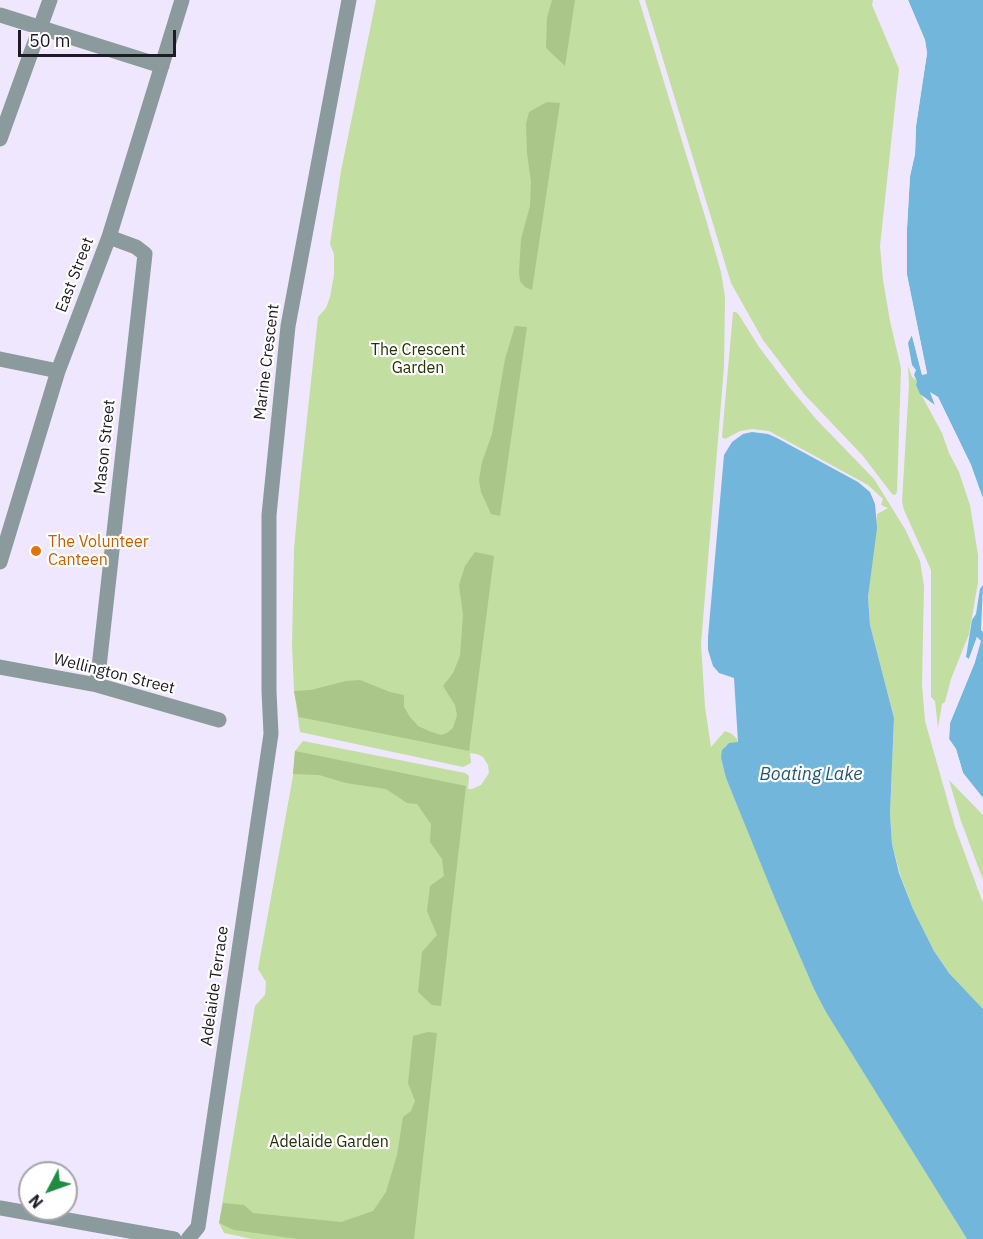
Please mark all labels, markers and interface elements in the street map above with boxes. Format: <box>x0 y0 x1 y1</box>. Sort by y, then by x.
scale bar <box>21 18 178 56</box>
text: 50 m <box>29 29 71 52</box>
street label: East Street <box>52 235 98 315</box>
street label: Marine Crescent <box>250 303 284 421</box>
park label: The Crescent Garden <box>371 340 465 378</box>
street label: Mason Street <box>90 399 120 495</box>
place label: The Volunteer Canteen <box>48 532 149 570</box>
marker: The Volunteer Canteen <box>29 544 43 558</box>
street label: Wellington Street <box>51 650 177 698</box>
water label: Boating Lake <box>760 764 862 786</box>
street label: Adelaide Terrace <box>197 925 233 1047</box>
park label: Adelaide Garden <box>269 1132 389 1152</box>
north arrow <box>18 1161 78 1221</box>
text: N <box>25 1191 47 1212</box>

